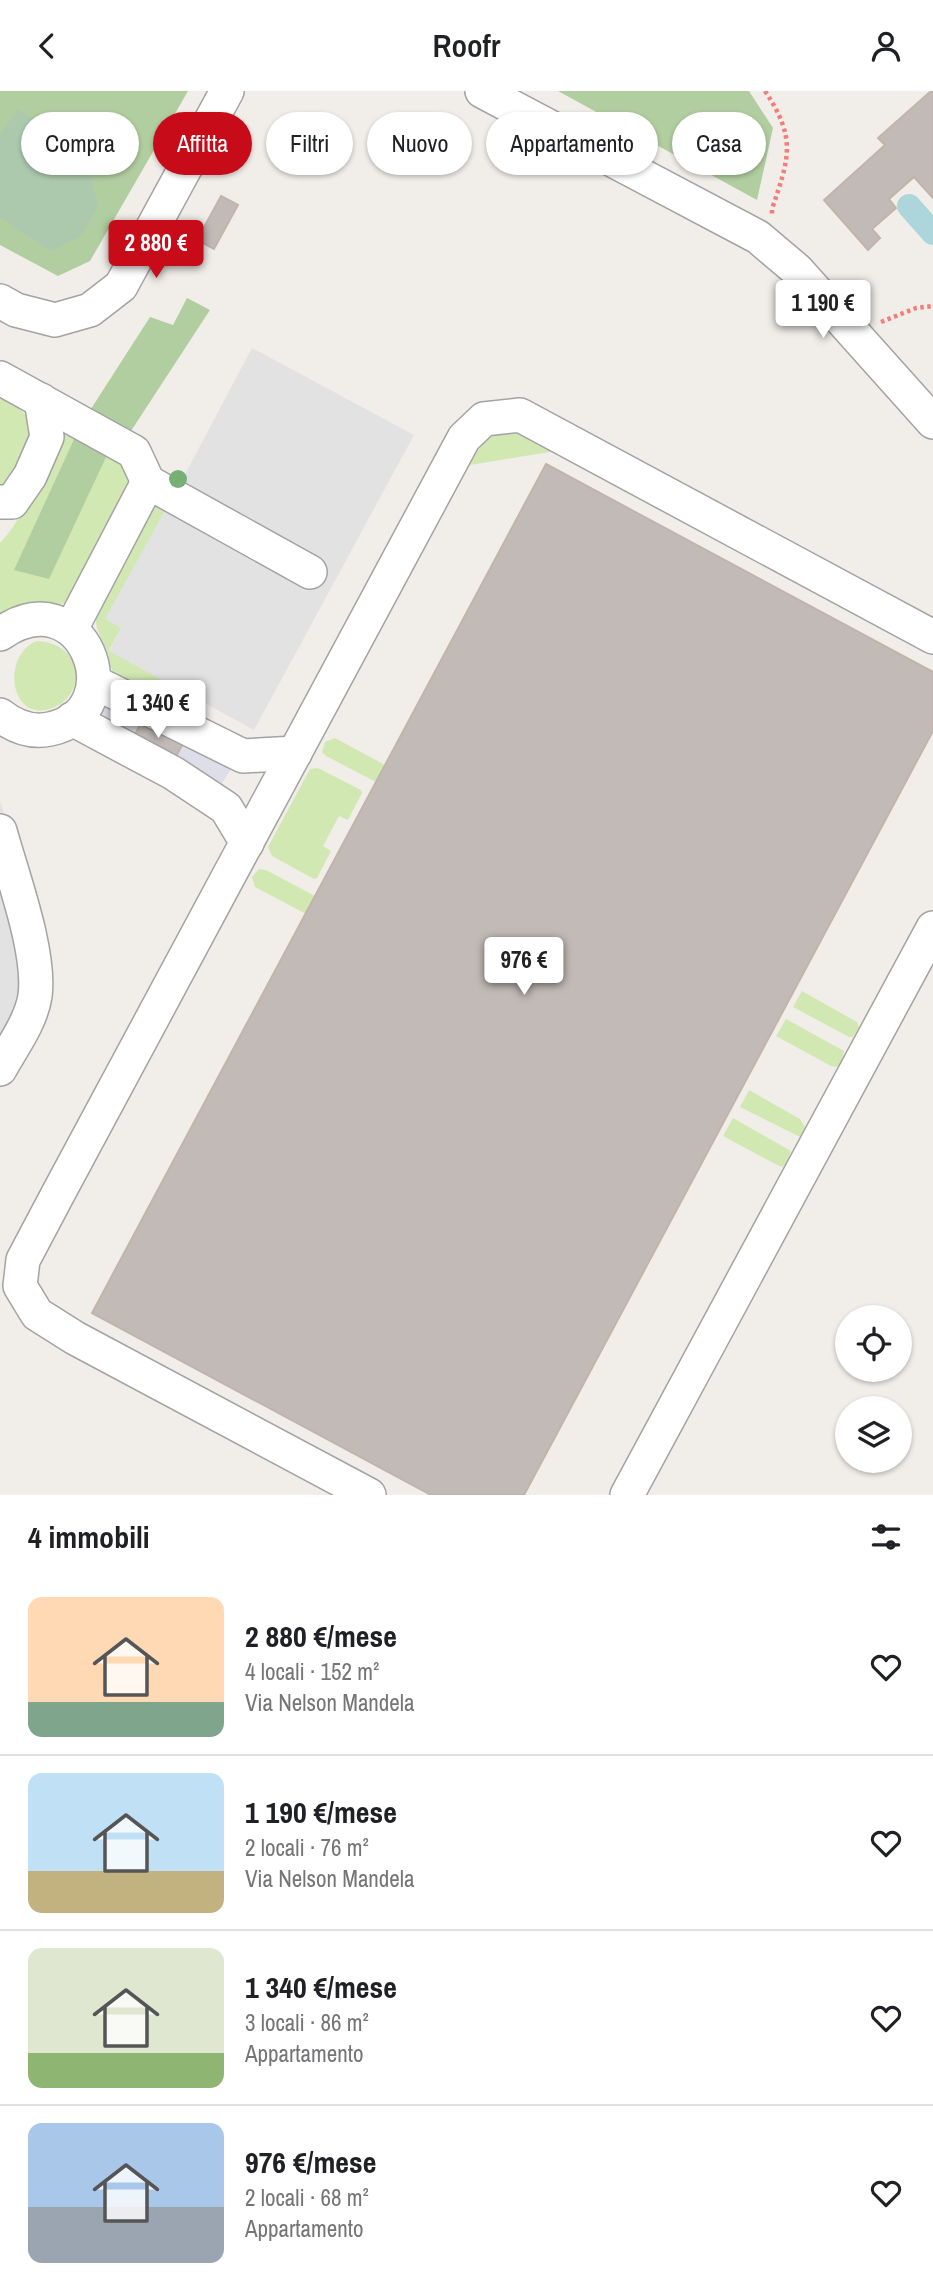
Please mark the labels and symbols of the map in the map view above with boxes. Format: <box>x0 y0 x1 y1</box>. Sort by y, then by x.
pin: 2 880 € <box>91 221 221 280</box>
pin: 1 190 € <box>758 281 888 340</box>
pin: 1 340 € <box>93 681 223 740</box>
pin: 976 € <box>475 937 573 997</box>

